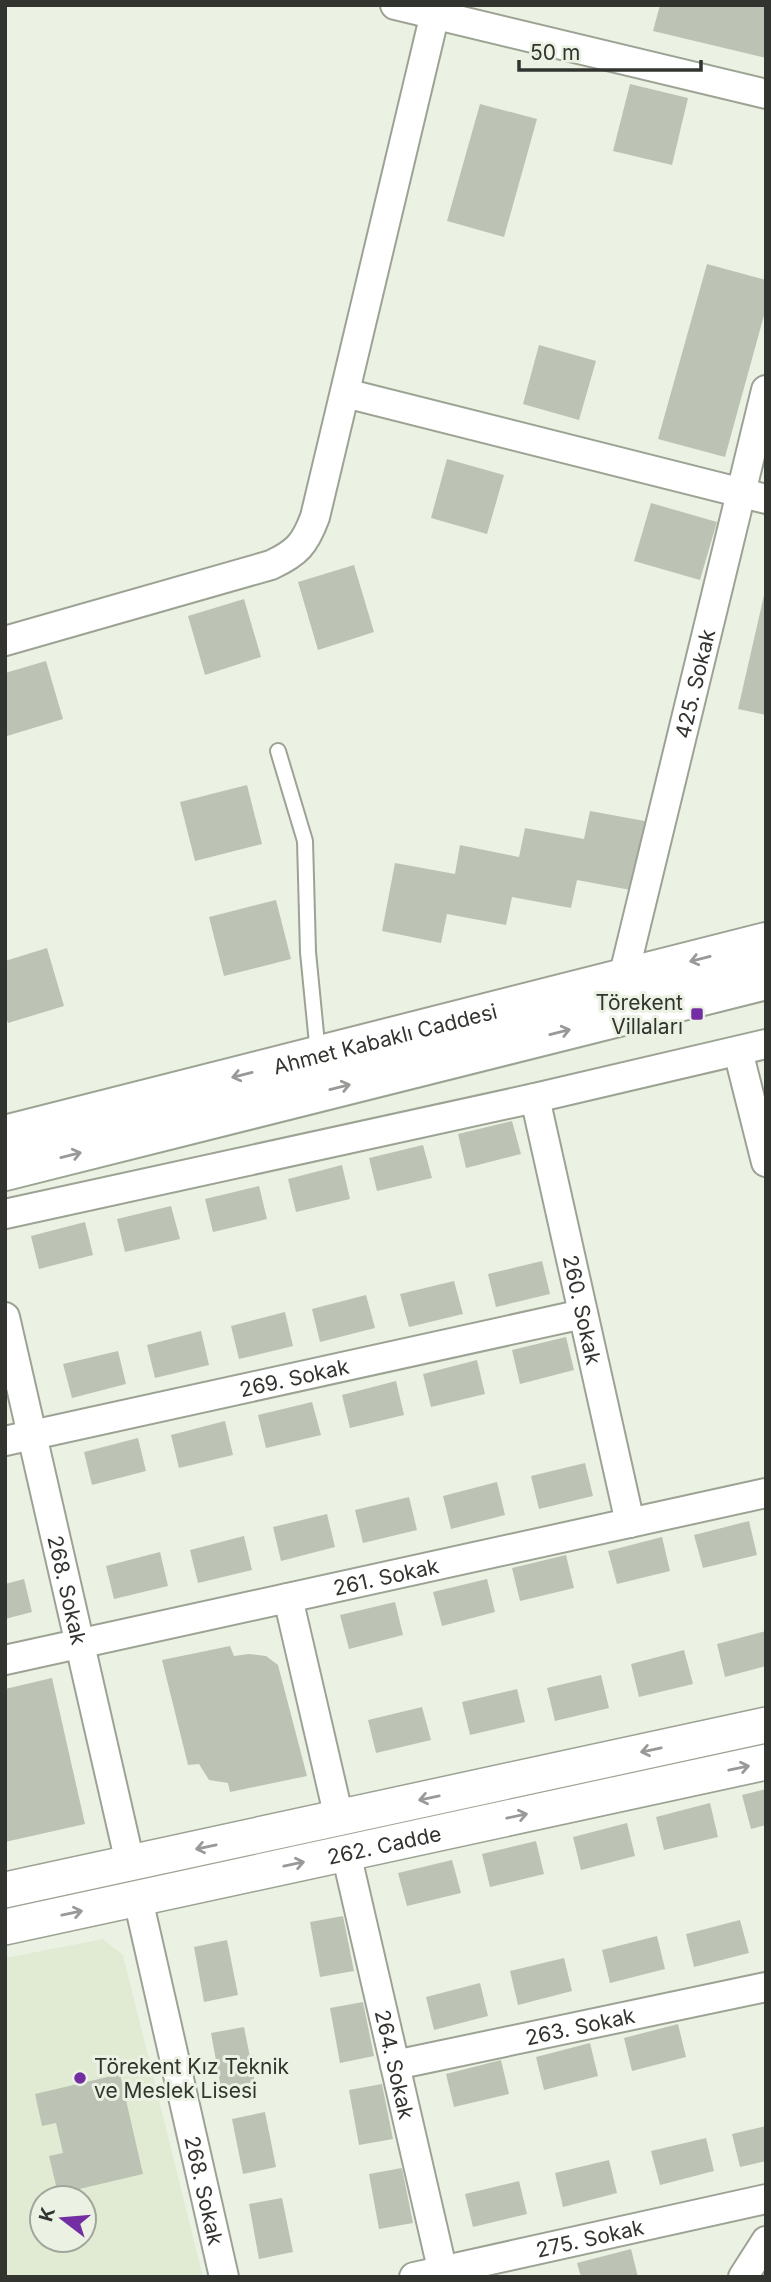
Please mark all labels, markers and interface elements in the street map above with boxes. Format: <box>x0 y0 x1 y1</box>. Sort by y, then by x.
scale bar <box>519 28 701 72</box>
text: 50 m <box>530 40 580 65</box>
street label: 425. Sokak <box>669 626 720 741</box>
one-way arrow <box>689 953 711 966</box>
place label: Törekent Villaları <box>596 990 683 1039</box>
street label: Ahmet Kabaklı Caddesi <box>270 998 500 1079</box>
marker: Törekent Villaları <box>689 1006 705 1022</box>
one-way arrow <box>548 1025 571 1038</box>
one-way arrow <box>231 1069 253 1082</box>
one-way arrow <box>328 1080 350 1093</box>
one-way arrow <box>60 1148 82 1161</box>
street label: 260. Sokak <box>558 1253 607 1367</box>
street label: 269. Sokak <box>237 1353 352 1402</box>
street label: 268. Sokak <box>43 1533 92 1647</box>
street label: 261. Sokak <box>331 1553 441 1600</box>
one-way arrow <box>640 1744 663 1758</box>
one-way arrow <box>727 1760 750 1774</box>
one-way arrow <box>418 1792 441 1806</box>
one-way arrow <box>505 1809 527 1822</box>
street label: 262. Cadde <box>325 1820 443 1869</box>
one-way arrow <box>195 1840 218 1854</box>
one-way arrow <box>282 1857 305 1871</box>
one-way arrow <box>60 1905 83 1919</box>
street label: 263. Sokak <box>523 2002 637 2050</box>
street label: 264. Sokak <box>370 2007 420 2122</box>
place label: Törekent Kız Teknik ve Meslek Lisesi <box>94 2054 290 2103</box>
marker: Törekent Kız Teknik ve Meslek Lisesi <box>72 2070 88 2086</box>
street label: 268. Sokak <box>180 2134 229 2248</box>
north arrow <box>28 2184 98 2254</box>
text: K <box>34 2204 60 2224</box>
street label: 275. Sokak <box>534 2214 646 2262</box>

